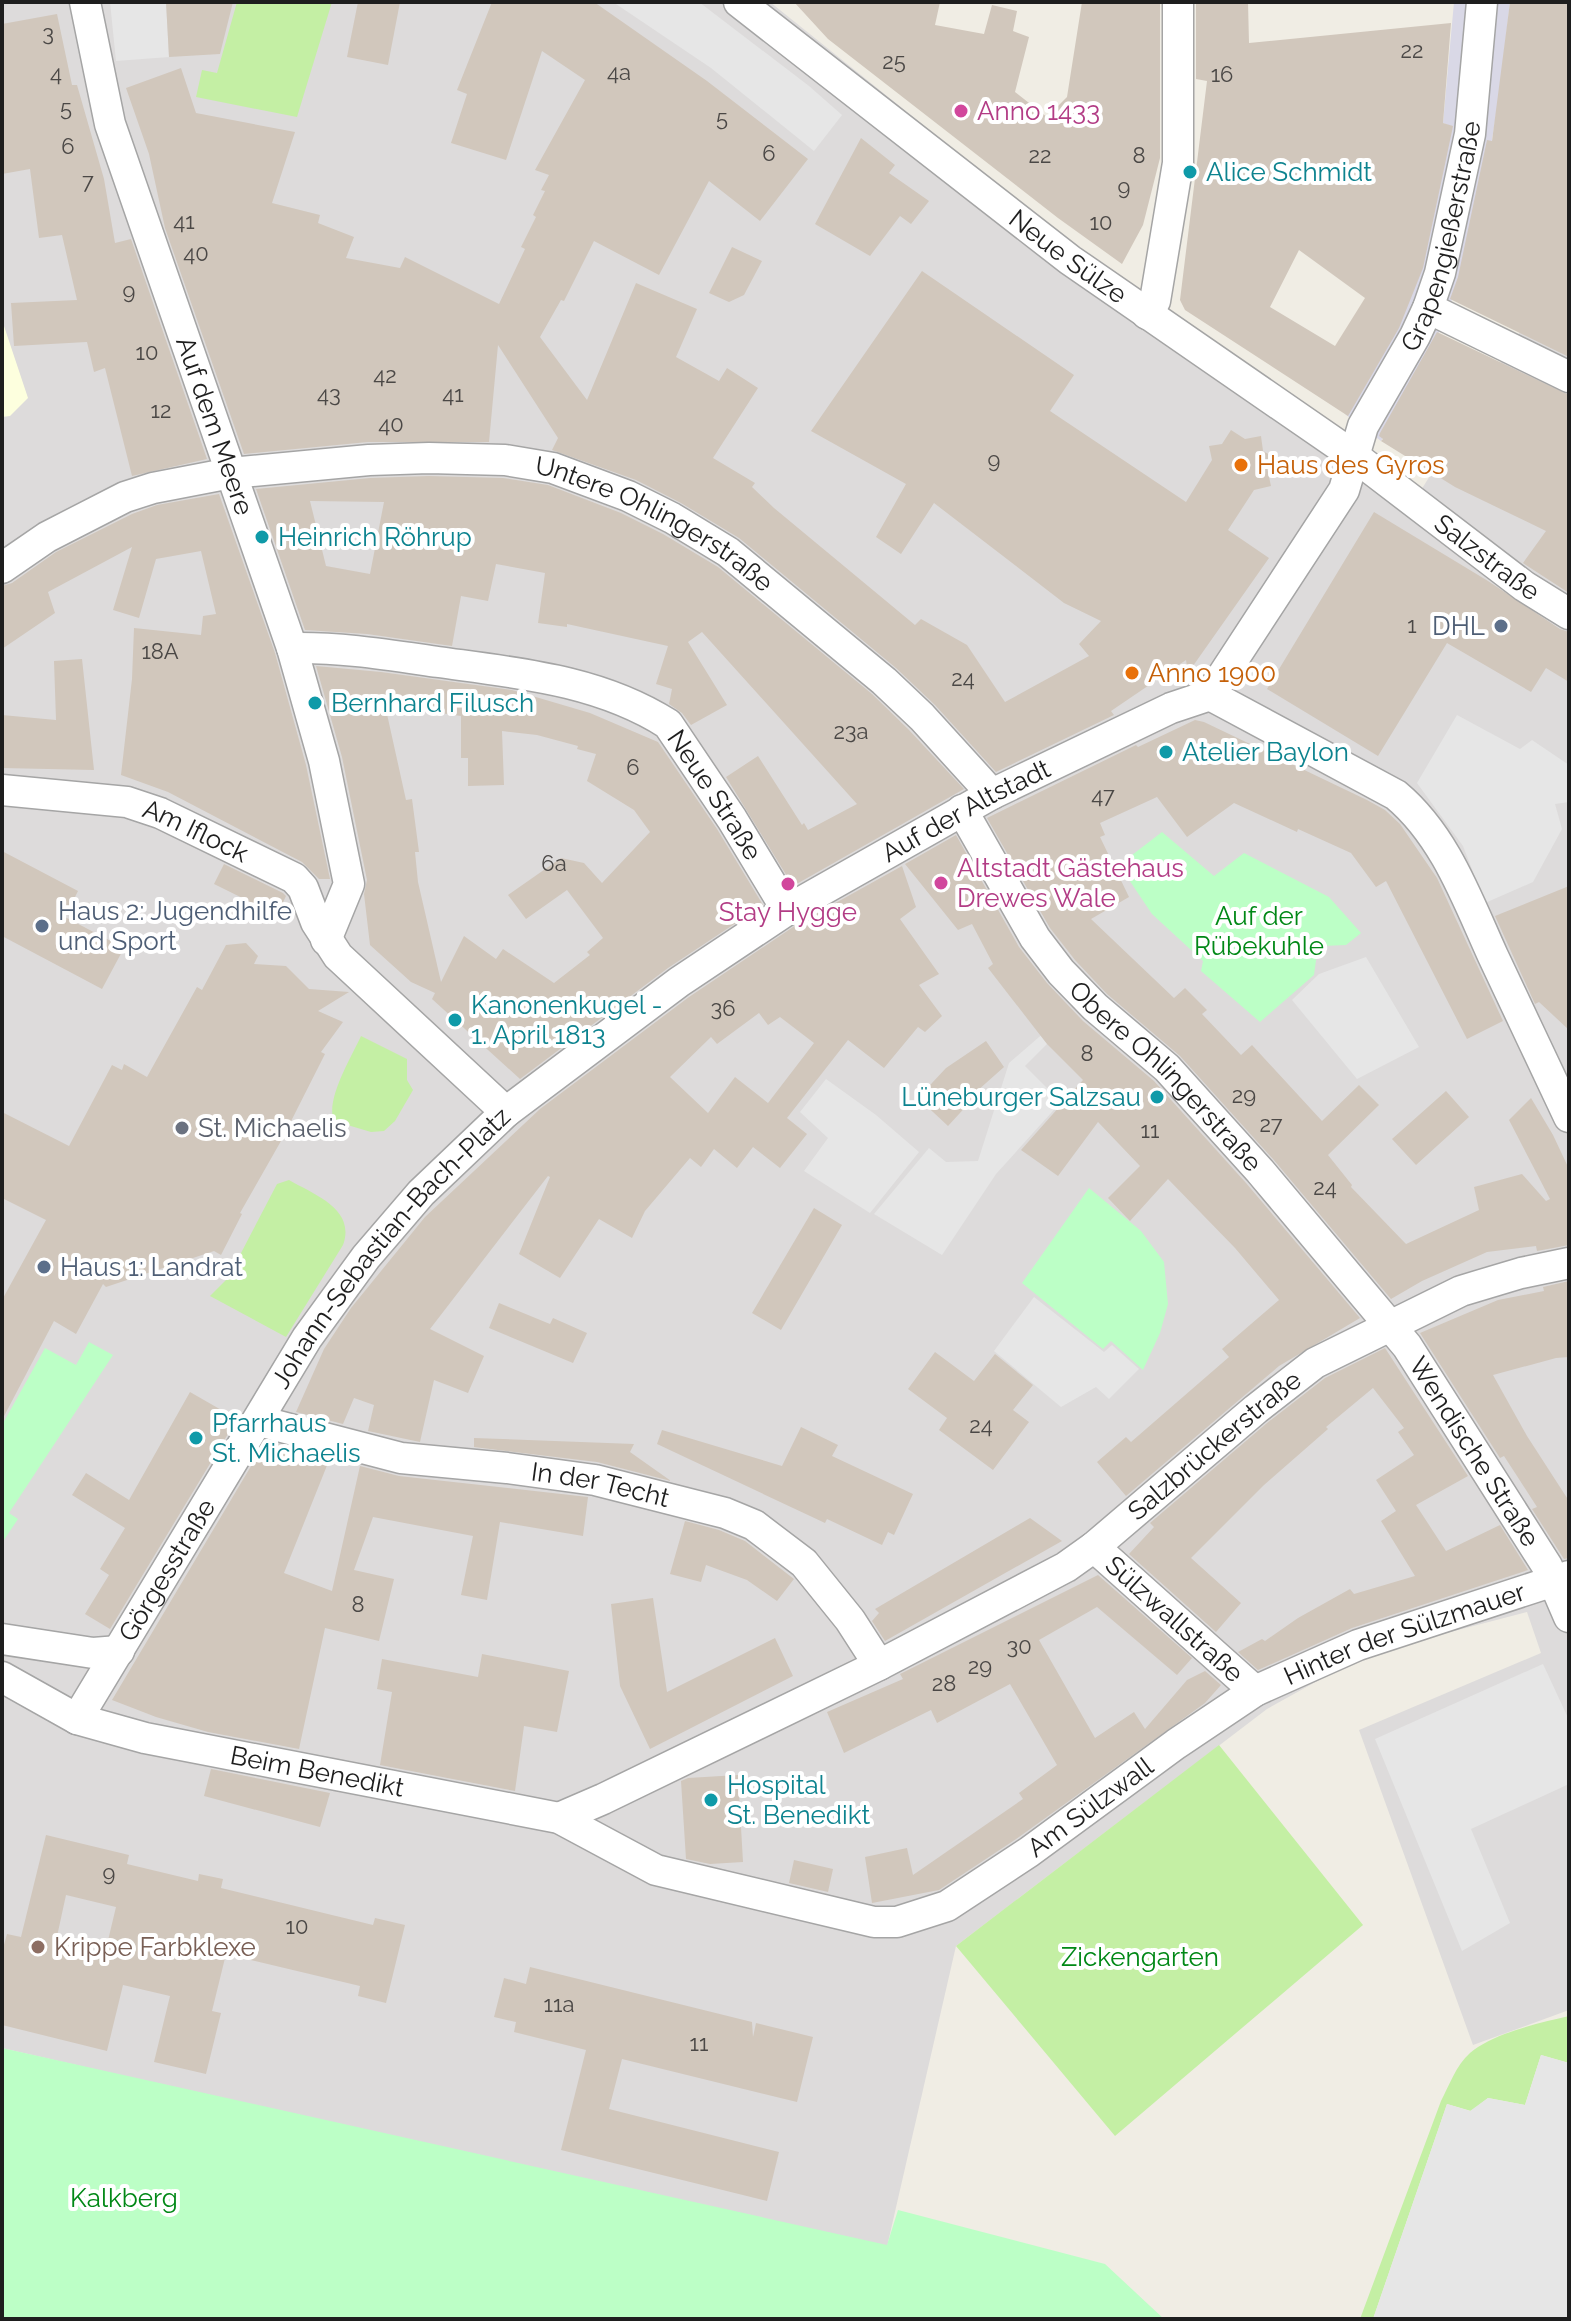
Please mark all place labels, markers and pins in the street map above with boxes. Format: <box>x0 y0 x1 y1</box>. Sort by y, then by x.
place label: Anno 1433 <box>977 96 1100 126</box>
marker: Anno 1433 <box>952 102 970 120</box>
place label: Alice Schmidt <box>1206 157 1372 187</box>
marker: Alice Schmidt <box>1181 163 1199 181</box>
place label: Haus des Gyros <box>1257 450 1445 480</box>
marker: Haus des Gyros <box>1232 456 1250 474</box>
place label: Heinrich Röhrup <box>278 522 472 552</box>
marker: Heinrich Röhrup <box>253 528 271 546</box>
place label: DHL <box>1432 611 1485 641</box>
marker: DHL <box>1492 617 1510 635</box>
place label: Anno 1900 <box>1148 658 1276 688</box>
marker: Anno 1900 <box>1123 664 1141 682</box>
place label: Bernhard Filusch <box>331 688 534 718</box>
marker: Bernhard Filusch <box>306 694 324 712</box>
place label: Atelier Baylon <box>1182 737 1349 767</box>
marker: Atelier Baylon <box>1157 743 1175 761</box>
place label: Altstadt Gästehaus Drewes Wale <box>957 853 1184 913</box>
marker: Altstadt Gästehaus Drewes Wale <box>932 874 950 892</box>
marker: Stay Hygge <box>779 875 797 893</box>
place label: Haus 2: Jugendhilfe und Sport <box>58 896 292 956</box>
place label: Stay Hygge <box>719 897 857 927</box>
marker: Haus 2: Jugendhilfe und Sport <box>33 917 51 935</box>
place label: Kanonenkugel - 1. April 1813 <box>471 990 663 1050</box>
marker: Kanonenkugel - 1. April 1813 <box>446 1011 464 1029</box>
place label: Lüneburger Salzsau <box>901 1082 1141 1112</box>
marker: Lüneburger Salzsau <box>1148 1088 1166 1106</box>
place label: St. Michaelis <box>198 1113 346 1143</box>
marker: St. Michaelis <box>173 1119 191 1137</box>
place label: Haus 1: Landrat <box>60 1252 243 1282</box>
marker: Haus 1: Landrat <box>35 1258 53 1276</box>
place label: Pfarrhaus St. Michaelis <box>212 1408 360 1468</box>
marker: Pfarrhaus St. Michaelis <box>187 1429 205 1447</box>
place label: Hospital St. Benedikt <box>727 1770 870 1830</box>
marker: Hospital St. Benedikt <box>702 1791 720 1809</box>
place label: Krippe Farbklexe <box>54 1932 256 1962</box>
marker: Krippe Farbklexe <box>29 1938 47 1956</box>

